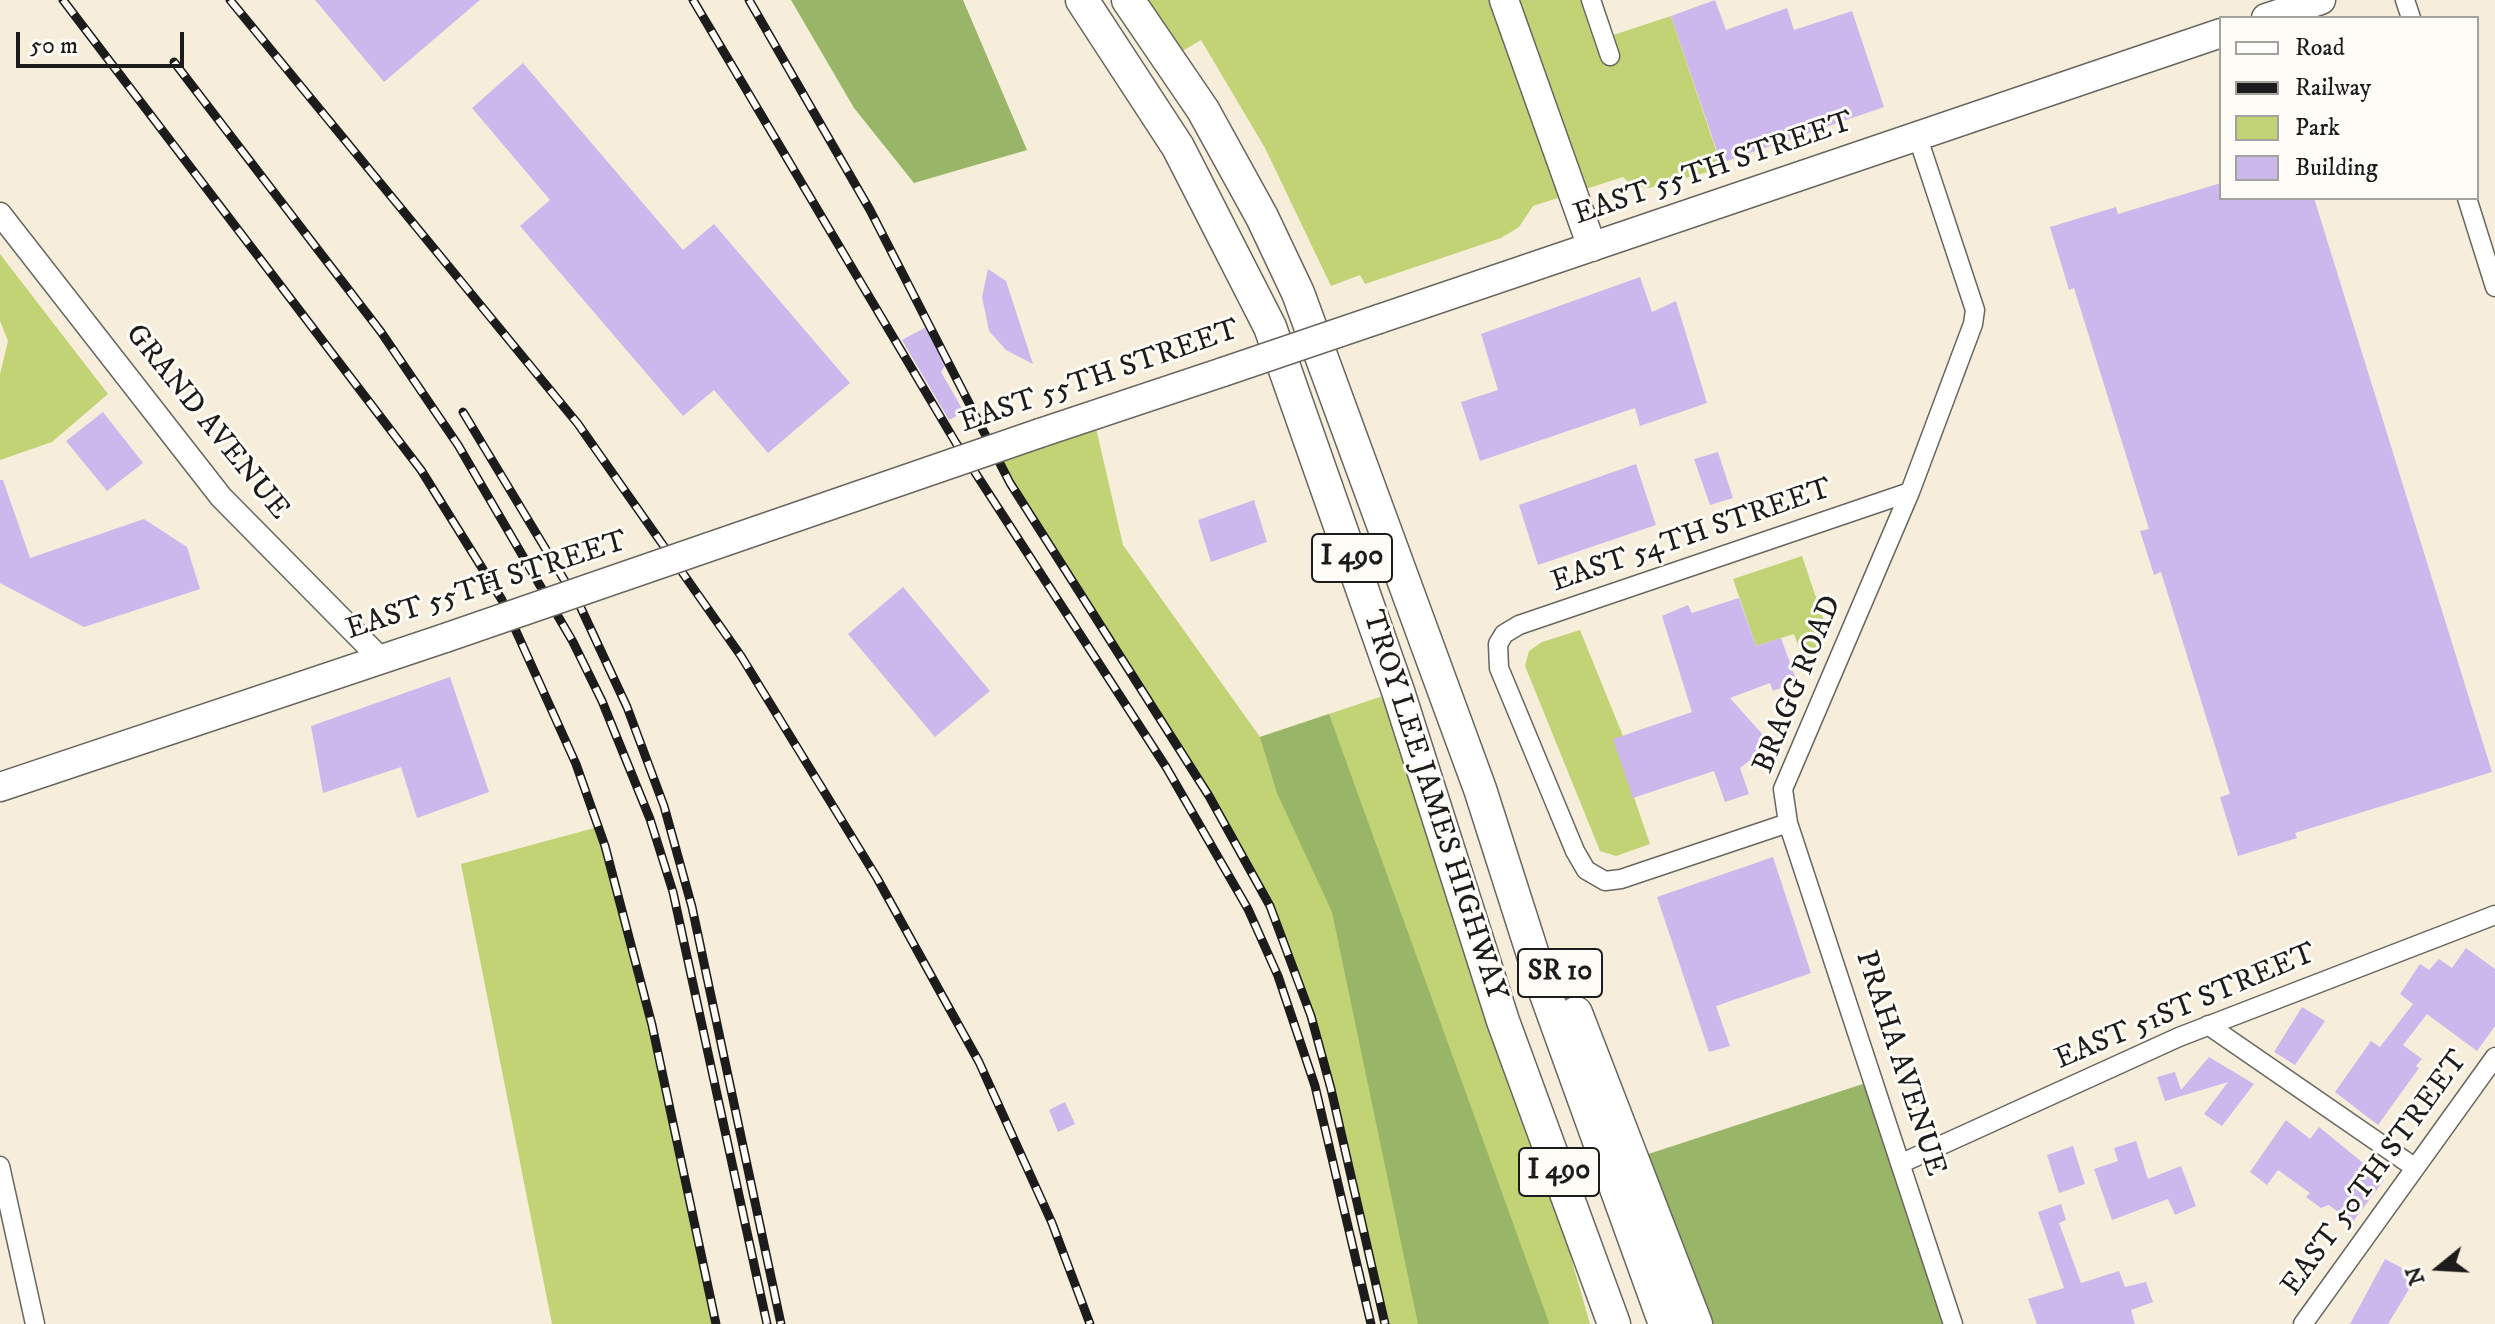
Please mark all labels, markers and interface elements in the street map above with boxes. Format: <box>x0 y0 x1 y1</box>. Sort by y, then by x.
scale bar <box>20 16 188 66</box>
legend <box>2219 16 2479 200</box>
text: 50 m <box>30 31 78 61</box>
text: Road <box>2295 33 2345 63</box>
text: Railway <box>2295 73 2371 103</box>
street label: EAST 55TH STREET <box>1570 105 1858 235</box>
text: Park <box>2295 113 2340 143</box>
text: Building <box>2295 153 2378 183</box>
street label: EAST 55TH STREET <box>956 313 1244 443</box>
street label: GRAND AVENUE <box>116 318 296 528</box>
street label: EAST 54TH STREET <box>1547 472 1837 602</box>
street label: EAST 55TH STREET <box>342 525 632 649</box>
road number: I 490 <box>1312 534 1392 582</box>
street label: BRAGG ROAD <box>1747 591 1851 779</box>
street label: TROY LEE JAMES HIGHWAY <box>1353 607 1513 1005</box>
street label: EAST 51ST STREET <box>2050 937 2322 1079</box>
street label: PRAHA AVENUE <box>1846 947 1952 1181</box>
road number: SR 10 <box>1518 949 1602 997</box>
street label: EAST 50TH STREET <box>2275 1044 2477 1304</box>
road number: I 490 <box>1519 1148 1599 1196</box>
north arrow <box>2399 1228 2479 1308</box>
text: N <box>2400 1263 2431 1288</box>

